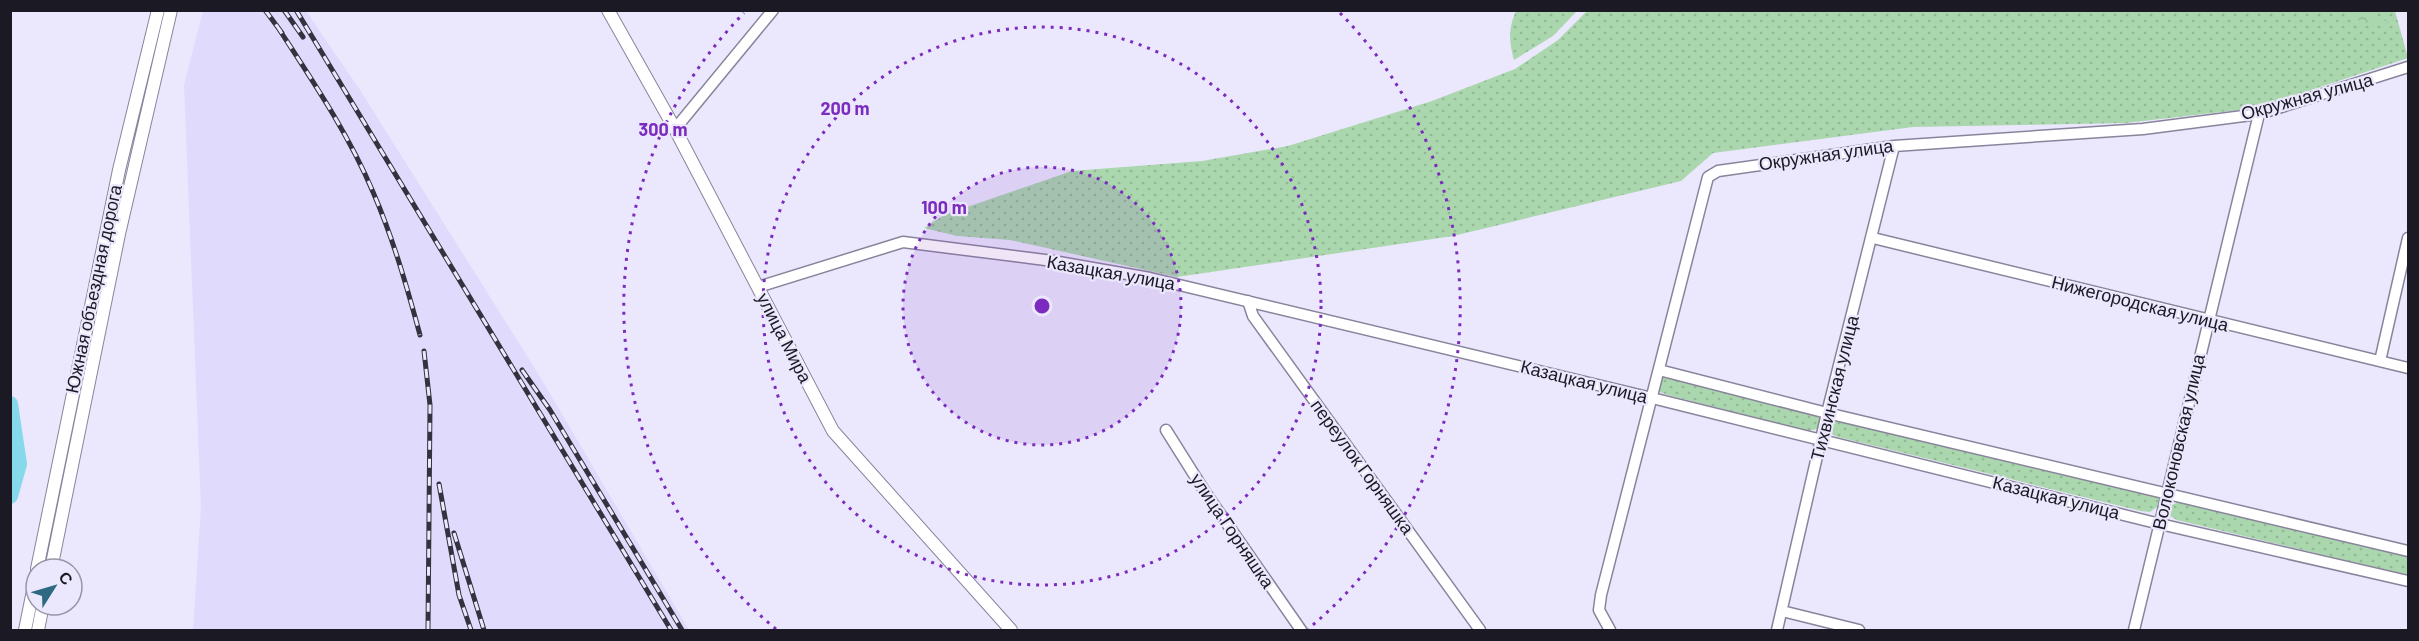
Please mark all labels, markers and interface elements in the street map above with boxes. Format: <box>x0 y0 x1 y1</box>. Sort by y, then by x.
street label: Окружная улица <box>2238 68 2376 124</box>
text: 200 m <box>820 97 870 119</box>
text: 300 m <box>639 118 687 140</box>
street label: Окружная улица <box>1757 134 1896 174</box>
street label: Южная объездная дорога <box>60 182 126 395</box>
text: 100 m <box>921 196 967 218</box>
street label: Казацкая улица <box>1045 250 1178 294</box>
street label: Нижегородская улица <box>2050 270 2232 336</box>
street label: улица Мира <box>753 289 817 387</box>
centre of rings <box>1032 296 1052 316</box>
street label: Тихвинская улица <box>1805 312 1863 463</box>
street label: Волоконовская улица <box>2147 351 2209 532</box>
street label: Казацкая улица <box>1519 355 1651 408</box>
street label: переулок Горняшка <box>1306 395 1420 539</box>
street label: улица Горняшка <box>1186 469 1280 593</box>
street label: Казацкая улица <box>1991 471 2123 524</box>
north arrow <box>24 557 84 617</box>
text: С <box>55 567 78 588</box>

